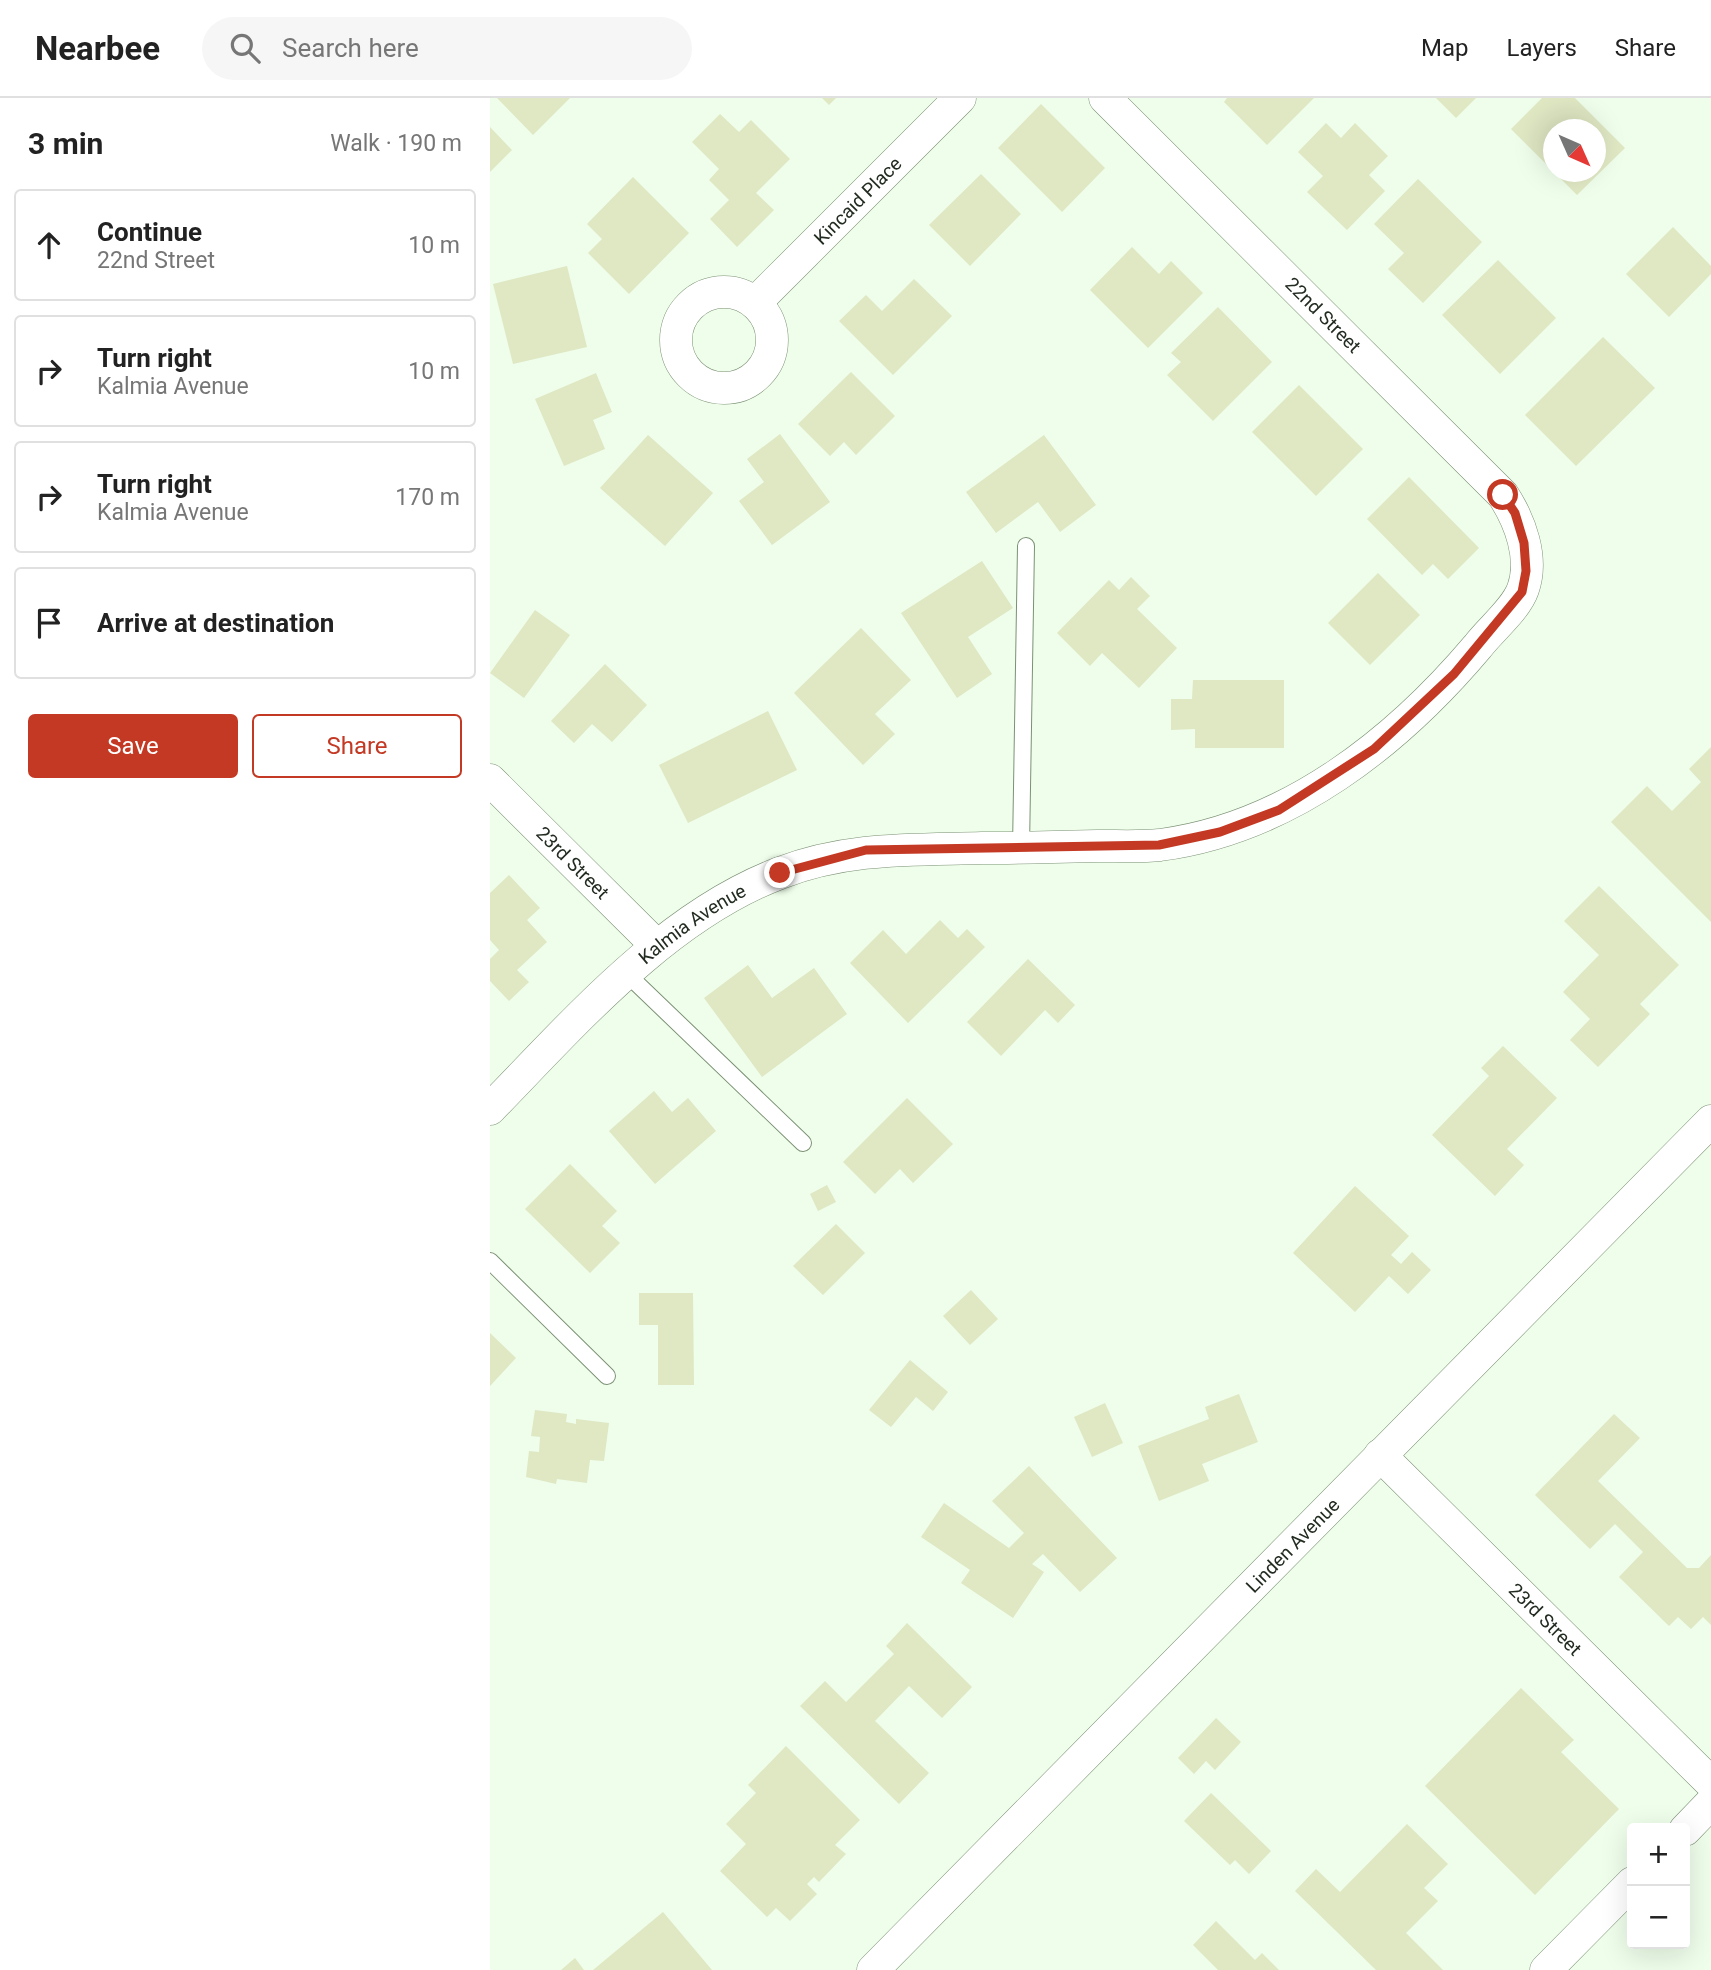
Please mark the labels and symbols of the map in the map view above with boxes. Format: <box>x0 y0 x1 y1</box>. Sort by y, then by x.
north arrow <box>1543 119 1606 182</box>
street label: Kincaid Place <box>809 152 906 249</box>
street label: 22nd Street <box>1280 272 1366 358</box>
route start <box>1487 479 1518 510</box>
street label: 23rd Street <box>532 821 614 903</box>
route end <box>764 857 795 888</box>
street label: Kalmia Avenue <box>634 879 749 969</box>
street label: Linden Avenue <box>1241 1493 1344 1597</box>
street label: 23rd Street <box>1504 1578 1587 1660</box>

